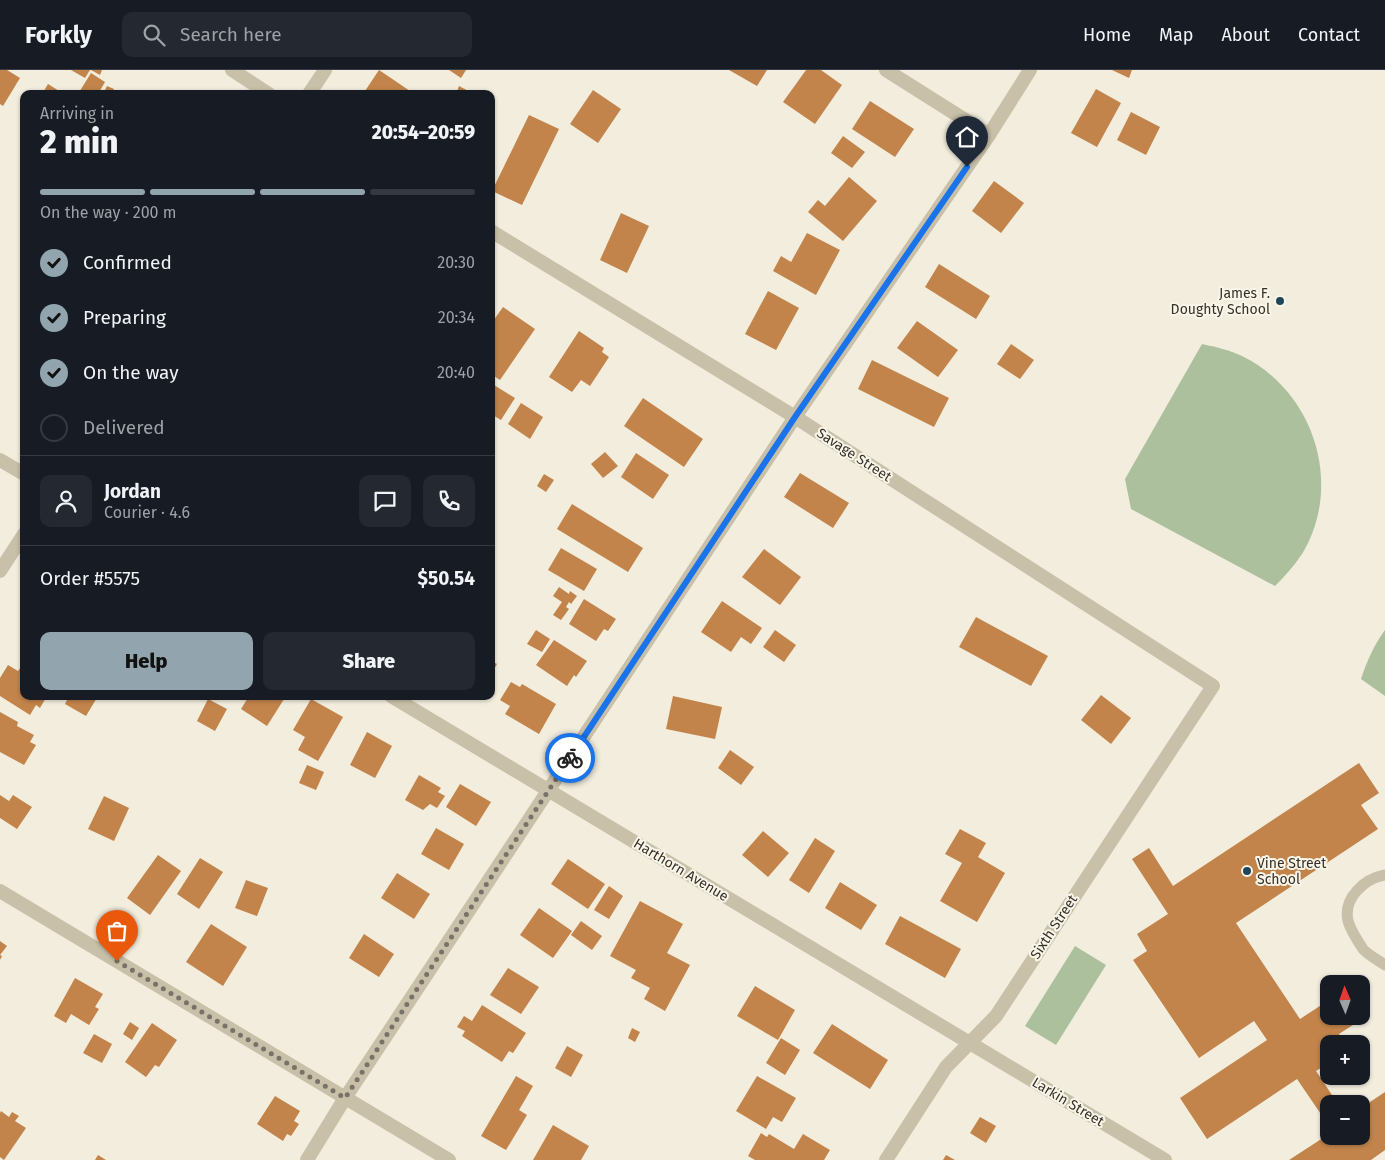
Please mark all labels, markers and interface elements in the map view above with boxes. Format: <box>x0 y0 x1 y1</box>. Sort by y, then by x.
search box <box>122 12 472 57</box>
text: Forkly <box>25 21 92 49</box>
icon: search <box>140 21 168 49</box>
text: Search here <box>180 23 282 46</box>
text: Home <box>1083 24 1131 46</box>
text: Map <box>1159 24 1193 46</box>
text: About <box>1221 24 1270 46</box>
text: Contact <box>1298 24 1360 46</box>
text: Arriving in <box>40 104 114 123</box>
pin <box>946 116 988 167</box>
text: 20:54–20:59 <box>372 121 475 144</box>
text: 2 min <box>40 123 118 161</box>
icon: home <box>953 123 981 151</box>
text: On the way · 200 m <box>40 203 176 222</box>
icon: check <box>40 249 68 277</box>
text: Confirmed <box>83 251 172 274</box>
text: 20:30 <box>437 253 475 272</box>
place label: James F. Doughty School <box>1171 285 1270 318</box>
marker: James F. Doughty School <box>1274 295 1286 307</box>
icon: check <box>40 304 68 332</box>
text: Preparing <box>83 306 166 329</box>
text: 20:34 <box>438 308 475 327</box>
icon: check <box>40 359 68 387</box>
text: On the way <box>83 361 179 384</box>
text: 20:40 <box>437 363 475 382</box>
text: Delivered <box>83 416 165 439</box>
street label: Savage Street <box>813 425 895 486</box>
button: person <box>40 475 92 527</box>
button: chat <box>359 475 411 527</box>
button: phone <box>423 475 475 527</box>
text: Jordan <box>104 480 161 503</box>
text: Courier · 4.6 <box>104 503 190 522</box>
text: Order #5575 <box>40 567 140 590</box>
text: $50.54 <box>418 567 475 590</box>
button: Help <box>40 632 253 690</box>
button: Share <box>263 632 475 690</box>
courier <box>545 733 595 783</box>
icon: bike <box>556 744 584 772</box>
street label: Harthorn Avenue <box>630 835 732 905</box>
place label: Vine Street School <box>1257 855 1327 888</box>
marker: Vine Street School <box>1241 865 1253 877</box>
street label: Sixth Street <box>1027 891 1082 962</box>
pin <box>96 910 138 961</box>
icon: bag <box>103 917 131 945</box>
north arrow <box>1320 975 1370 1025</box>
map controls <box>1320 975 1370 1145</box>
button: + <box>1320 1035 1370 1085</box>
street label: Larkin Street <box>1029 1074 1108 1131</box>
button: − <box>1320 1095 1370 1145</box>

